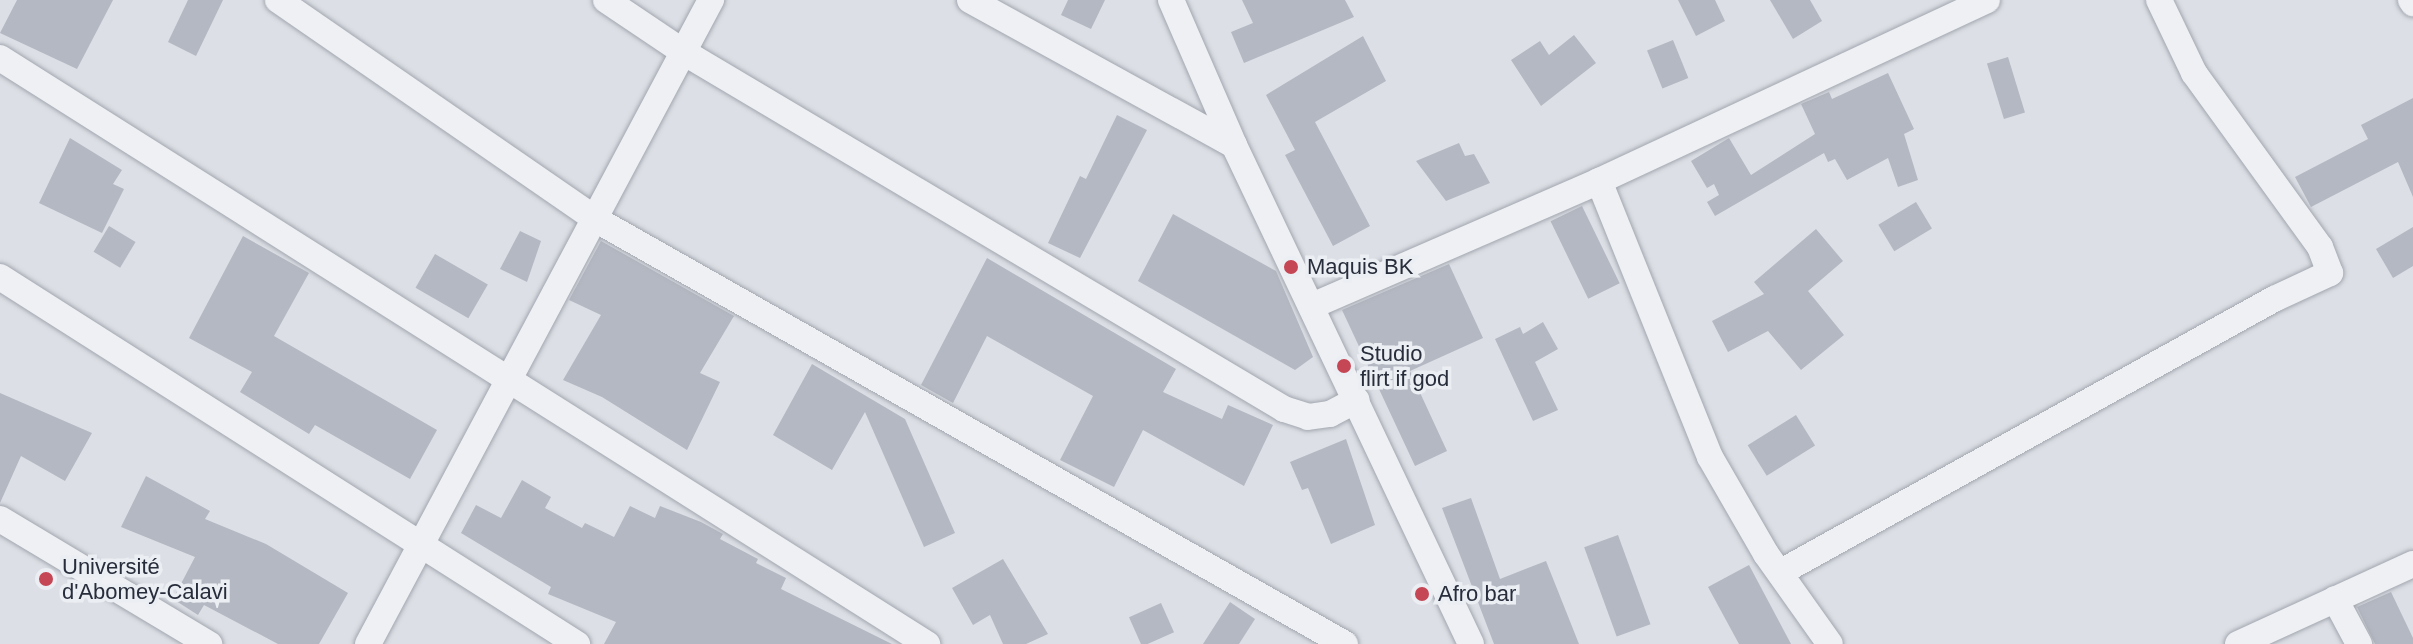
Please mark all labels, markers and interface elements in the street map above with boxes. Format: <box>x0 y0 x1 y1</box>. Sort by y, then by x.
place label: Maquis BK <box>1307 254 1413 280</box>
marker: Maquis BK <box>1282 258 1300 276</box>
place label: Studio flirt if god <box>1360 340 1449 392</box>
marker: Studio flirt if god <box>1335 357 1353 375</box>
place label: Université d'Abomey-Calavi <box>62 553 228 604</box>
marker: Université d'Abomey-Calavi <box>37 570 55 588</box>
place label: Afro bar <box>1438 581 1516 607</box>
marker: Afro bar <box>1413 585 1431 603</box>

